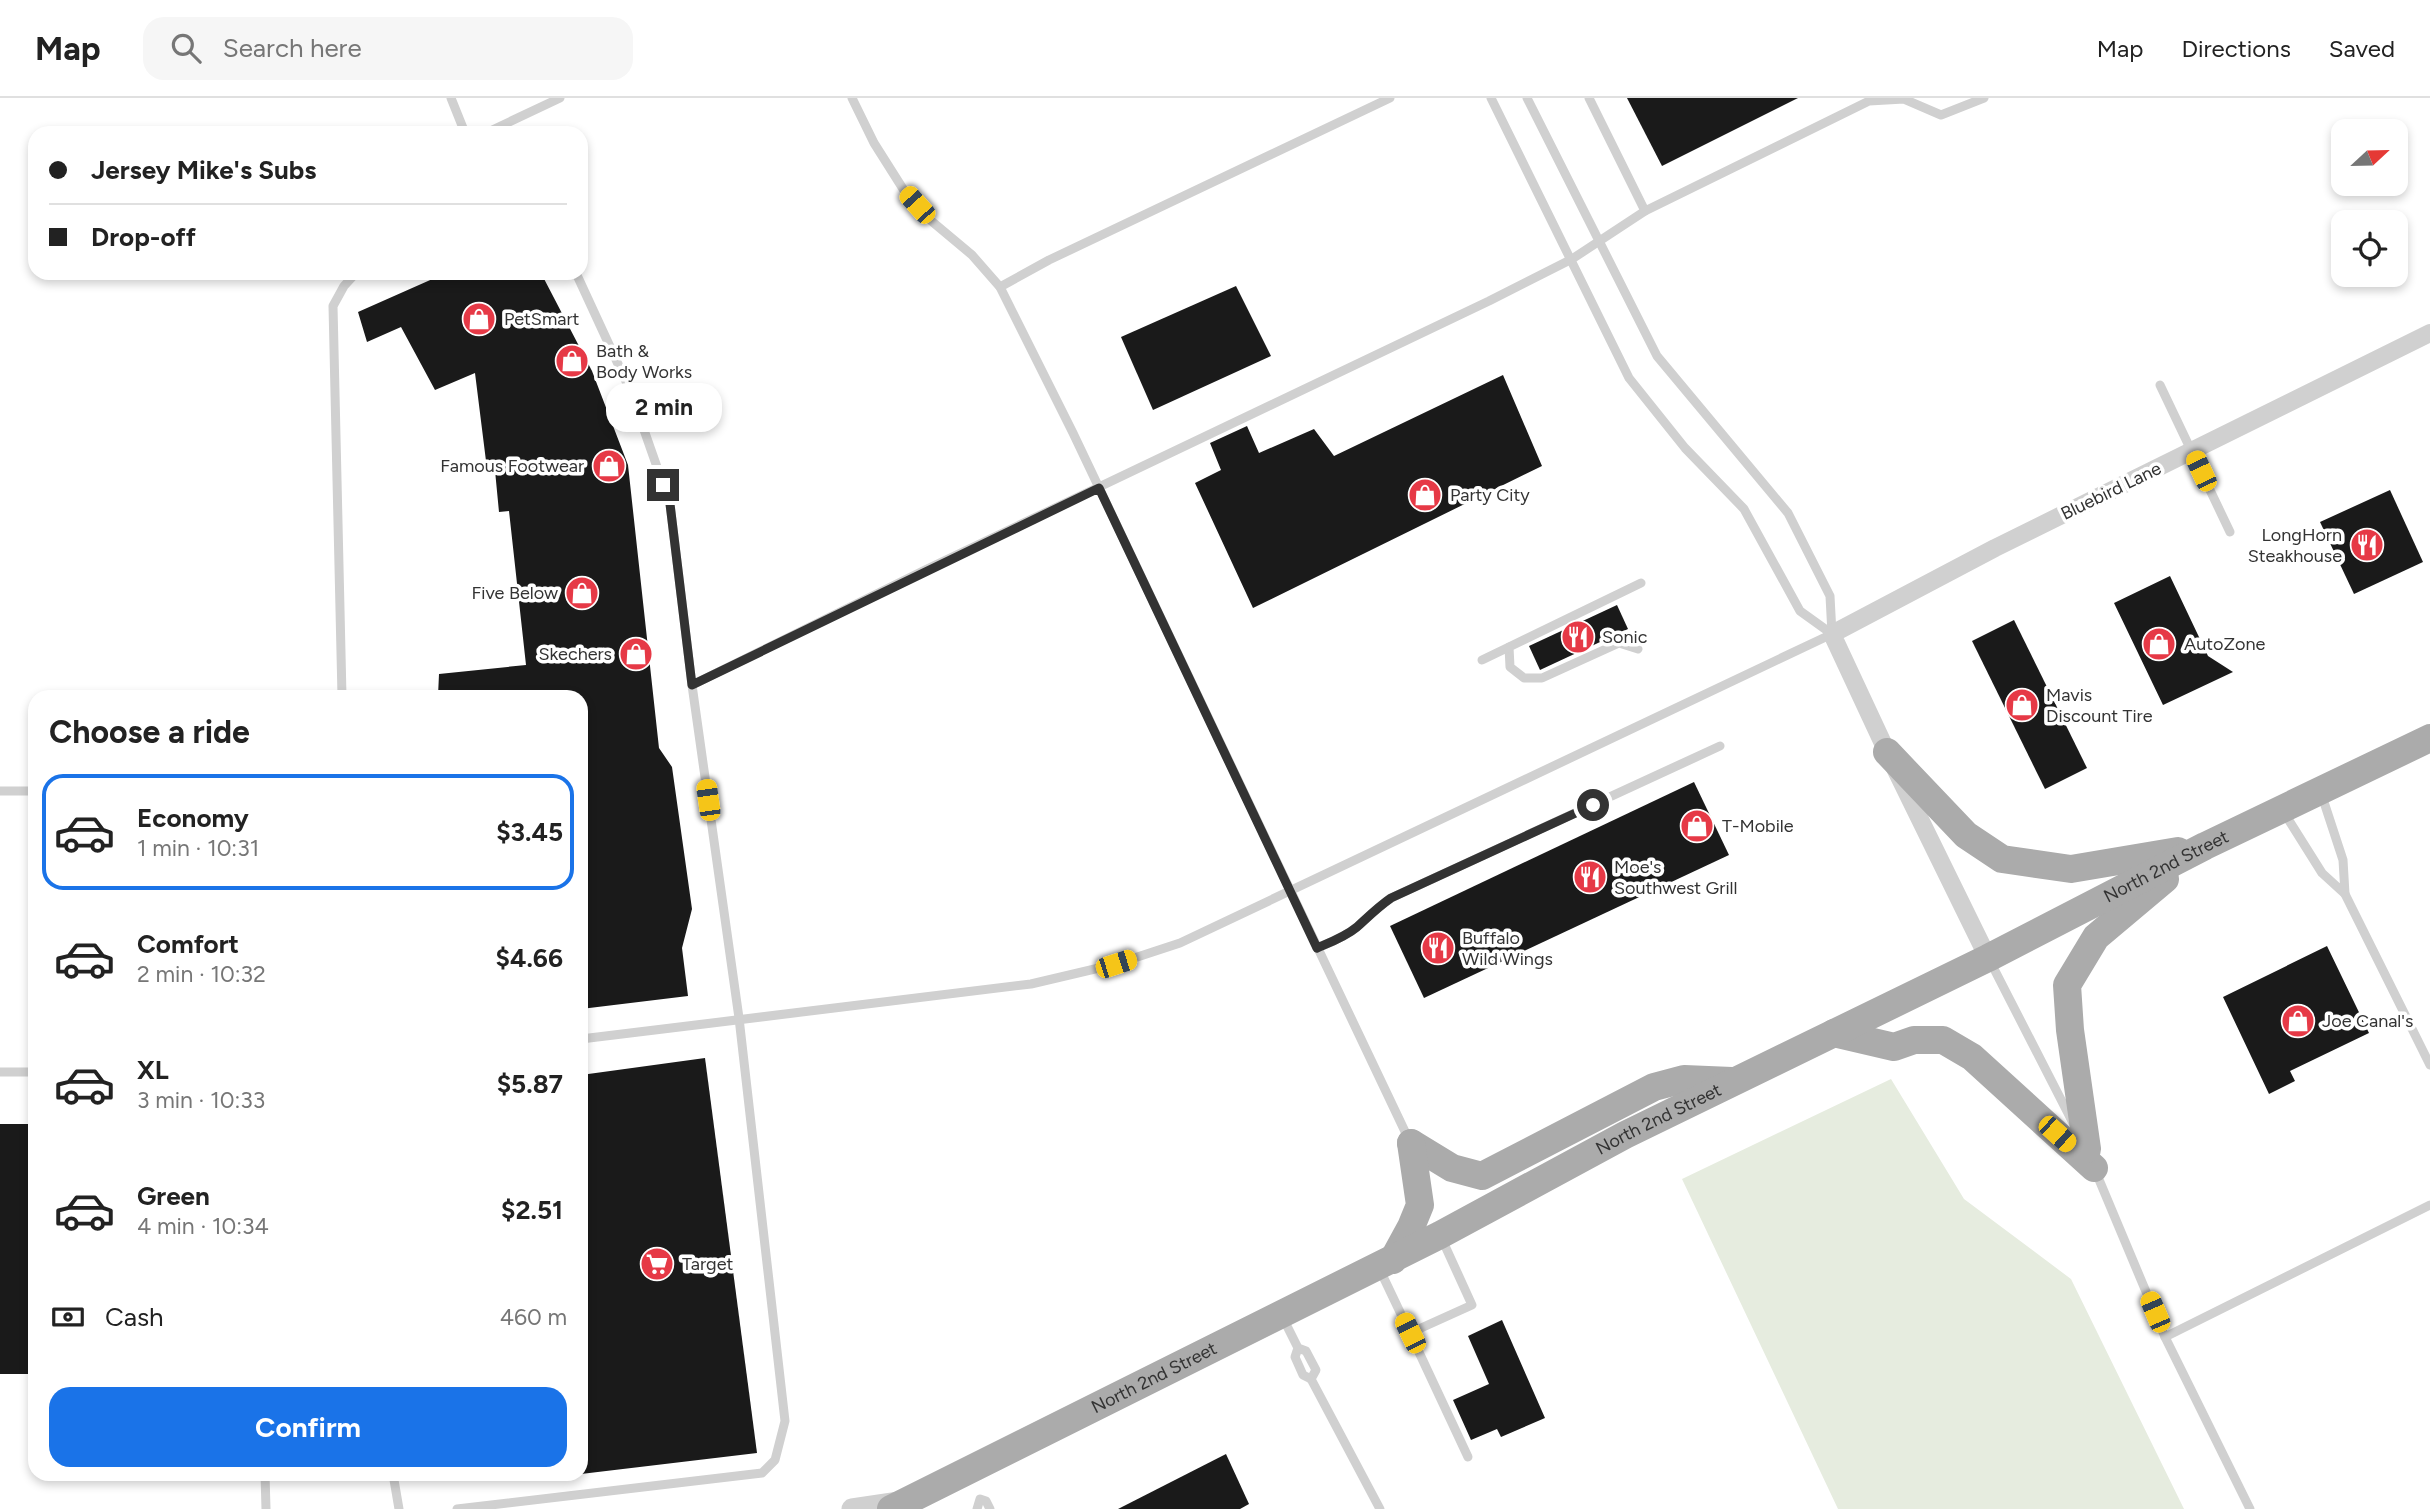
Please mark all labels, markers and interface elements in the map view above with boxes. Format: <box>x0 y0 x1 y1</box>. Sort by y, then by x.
search box <box>143 17 633 80</box>
text: Map <box>35 29 101 68</box>
icon: search <box>167 29 205 67</box>
text: Search here <box>223 32 362 64</box>
text: Map <box>2097 34 2143 63</box>
text: Directions <box>2181 34 2291 63</box>
text: Saved <box>2329 34 2395 63</box>
north arrow <box>2331 119 2408 196</box>
map controls <box>2331 119 2408 287</box>
text: Jersey Mike's Subs <box>91 154 316 186</box>
car <box>896 182 939 228</box>
button: locate <box>2331 210 2408 287</box>
text: Drop-off <box>91 221 196 253</box>
shop icon: PetSmart <box>460 300 498 338</box>
place label: PetSmart <box>504 308 580 330</box>
place label: Bath & Body Works <box>596 340 692 383</box>
shop icon: Bath & Body Works <box>553 342 591 380</box>
callout: 2 min <box>605 384 721 432</box>
text: 2 min <box>635 393 693 421</box>
shop icon: Famous Footwear <box>590 447 628 485</box>
car <box>2183 448 2220 494</box>
place label: Famous Footwear <box>440 455 584 477</box>
street label: Bluebird Lane <box>2057 457 2165 525</box>
route end <box>647 469 679 501</box>
shop icon: Party City <box>1406 476 1444 514</box>
place label: Party City <box>1450 484 1530 506</box>
place label: LongHorn Steakhouse <box>2248 524 2342 567</box>
restaurant icon: LongHorn Steakhouse <box>2348 526 2386 564</box>
shop icon: Five Below <box>563 574 601 612</box>
place label: Five Below <box>472 582 558 604</box>
restaurant icon: Sonic <box>1559 618 1597 656</box>
shop icon: AutoZone <box>2140 625 2178 663</box>
place label: Sonic <box>1602 626 1648 648</box>
place label: AutoZone <box>2184 633 2265 655</box>
shop icon: Skechers <box>617 635 655 673</box>
place label: Skechers <box>539 643 612 665</box>
place label: Mavis Discount Tire <box>2046 684 2153 727</box>
shop icon: Mavis Discount Tire <box>2003 686 2041 724</box>
text: Choose a ride <box>49 713 250 751</box>
car <box>695 778 722 822</box>
route start <box>1577 789 1609 821</box>
icon: car <box>53 801 116 864</box>
text: Economy <box>137 802 249 834</box>
shop icon: T-Mobile <box>1678 807 1716 845</box>
place label: T-Mobile <box>1722 815 1794 837</box>
text: $3.45 <box>496 816 563 848</box>
street label: North 2nd Street <box>2100 825 2232 907</box>
text: 1 min · 10:31 <box>137 834 259 862</box>
place label: Moe's Southwest Grill <box>1614 856 1737 899</box>
restaurant icon: Moe's Southwest Grill <box>1571 858 1609 896</box>
icon: car <box>53 927 116 990</box>
place label: Buffalo Wild Wings <box>1462 927 1553 970</box>
text: Comfort <box>137 928 239 960</box>
restaurant icon: Buffalo Wild Wings <box>1419 929 1457 967</box>
text: $4.66 <box>496 942 563 974</box>
car <box>1093 948 1140 980</box>
text: 2 min · 10:32 <box>137 960 266 988</box>
shop icon: Joe Canal's <box>2279 1002 2317 1040</box>
place label: Joe Canal's <box>2322 1010 2413 1032</box>
icon: car <box>53 1053 116 1116</box>
text: XL <box>137 1054 169 1086</box>
text: $5.87 <box>497 1068 563 1100</box>
street label: North 2nd Street <box>1592 1079 1725 1160</box>
text: 3 min · 10:33 <box>137 1086 265 1114</box>
car <box>2035 1112 2080 1156</box>
icon: car <box>53 1179 116 1242</box>
text: Green <box>137 1180 210 1212</box>
text: $2.51 <box>501 1194 563 1226</box>
text: 4 min · 10:34 <box>137 1212 269 1240</box>
supermarket icon: Target <box>638 1245 676 1283</box>
place label: Target <box>682 1253 733 1275</box>
car <box>2138 1289 2173 1335</box>
icon: cash <box>49 1298 87 1336</box>
text: Cash <box>105 1301 164 1333</box>
text: 460 m <box>500 1303 567 1331</box>
car <box>1392 1310 1429 1356</box>
street label: North 2nd Street <box>1088 1337 1221 1418</box>
button: Confirm <box>49 1387 567 1467</box>

